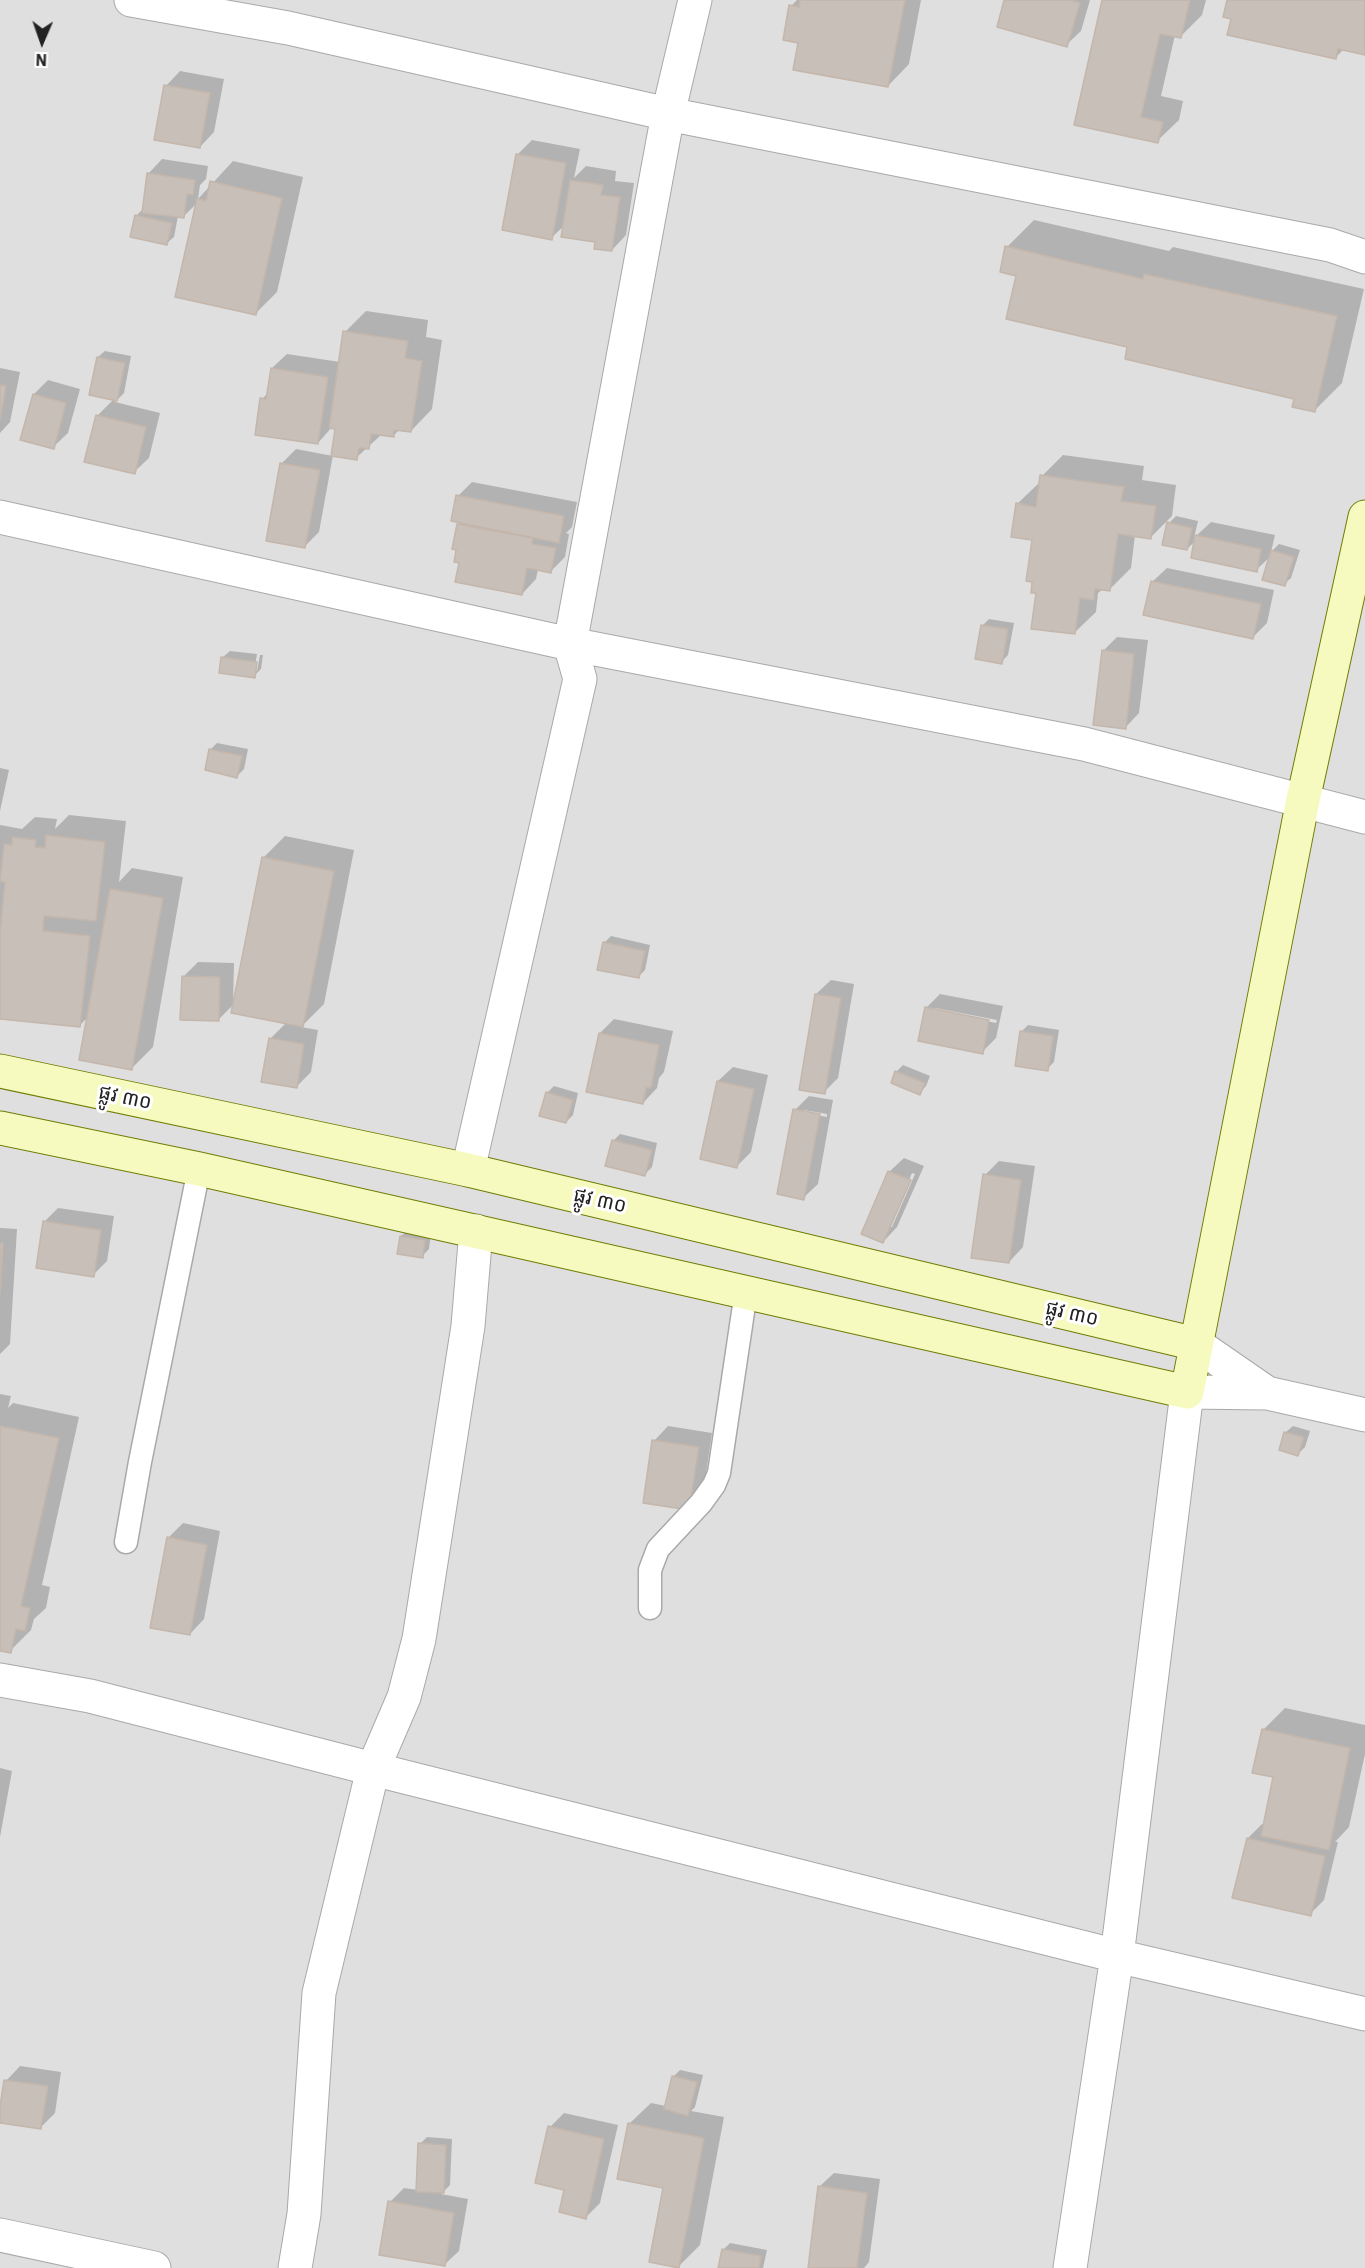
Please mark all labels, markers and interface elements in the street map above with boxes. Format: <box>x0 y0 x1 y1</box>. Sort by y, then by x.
north arrow <box>12 12 72 72</box>
text: N <box>35 50 48 70</box>
street label: ផ្លូវ ៣០ <box>96 1081 154 1115</box>
street label: ផ្លូវ ៣០ <box>571 1183 629 1219</box>
street label: ផ្លូវ ៣០ <box>1043 1296 1101 1332</box>

